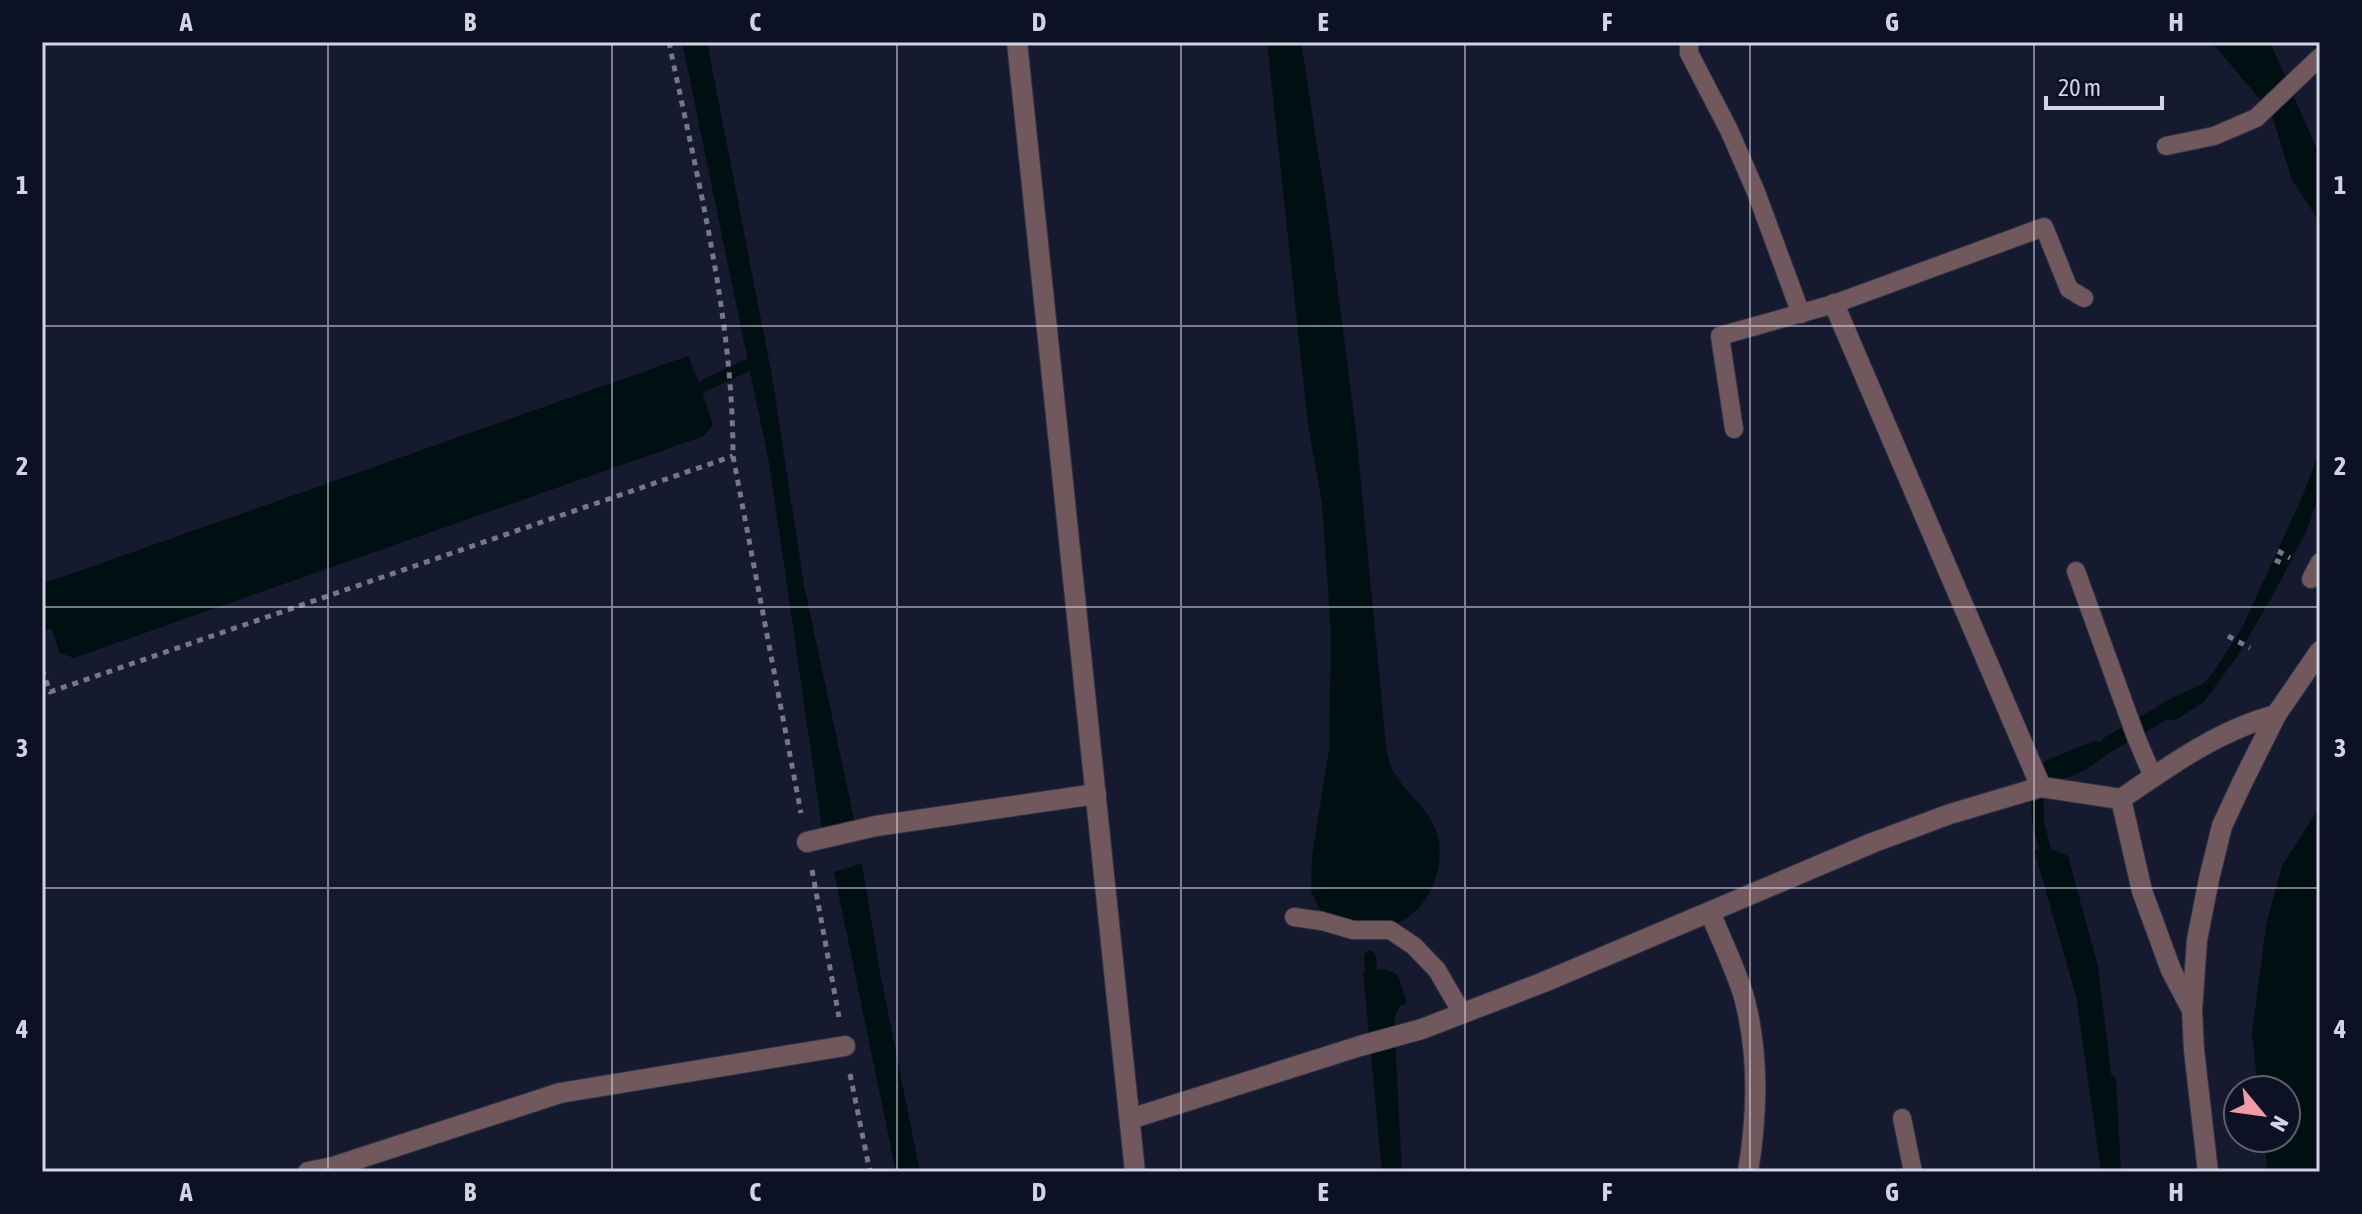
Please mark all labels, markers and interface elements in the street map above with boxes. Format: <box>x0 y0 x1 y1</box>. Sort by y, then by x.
text: A <box>179 7 193 37</box>
text: B <box>464 7 477 37</box>
text: C <box>749 7 761 37</box>
text: D <box>1032 7 1046 37</box>
text: E <box>1317 7 1329 37</box>
text: F <box>1602 7 1613 37</box>
text: G <box>1885 7 1899 37</box>
text: H <box>2168 7 2184 37</box>
scale bar <box>2046 60 2162 110</box>
text: 20 m <box>2058 74 2101 101</box>
text: 1 <box>16 170 28 200</box>
text: 1 <box>2334 170 2346 200</box>
text: 2 <box>16 451 28 481</box>
text: 2 <box>2334 451 2346 481</box>
text: 3 <box>16 733 28 763</box>
text: 3 <box>2334 733 2346 763</box>
text: 4 <box>15 1014 28 1044</box>
text: 4 <box>2333 1014 2346 1044</box>
north arrow <box>2222 1074 2302 1154</box>
text: N <box>2265 1112 2294 1136</box>
text: A <box>179 1177 193 1207</box>
text: B <box>464 1177 477 1207</box>
text: C <box>749 1177 761 1207</box>
text: D <box>1032 1177 1046 1207</box>
text: E <box>1317 1177 1329 1207</box>
text: F <box>1602 1177 1613 1207</box>
text: G <box>1885 1177 1899 1207</box>
text: H <box>2168 1177 2184 1207</box>

